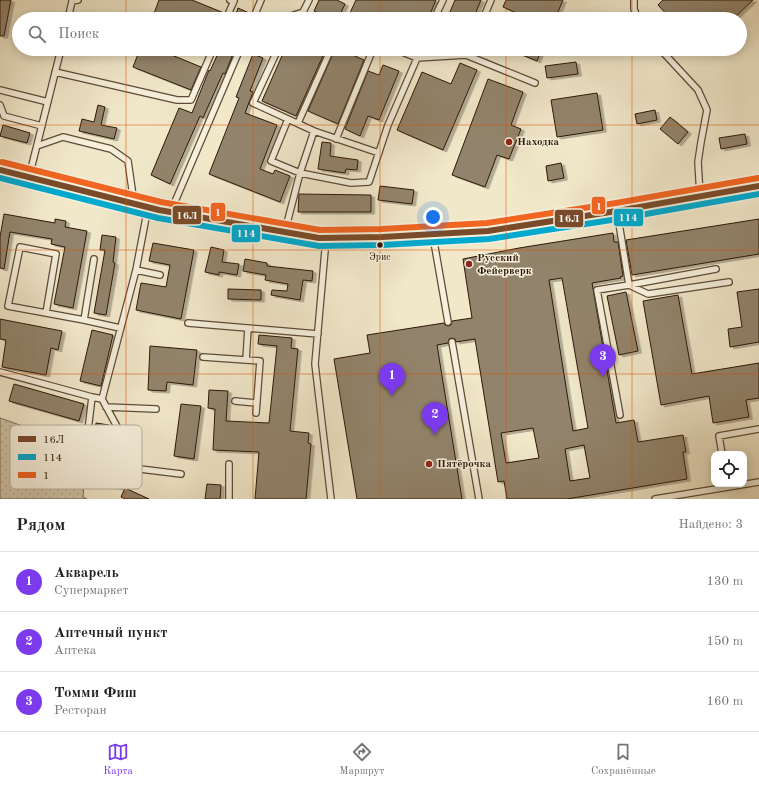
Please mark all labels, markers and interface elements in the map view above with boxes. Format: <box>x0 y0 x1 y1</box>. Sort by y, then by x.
search box <box>12 12 747 56</box>
icon: search <box>26 23 48 45</box>
text: Поиск <box>58 27 99 42</box>
marker: Находка <box>504 137 514 147</box>
place label: Находка <box>517 137 560 148</box>
line badge: 1 <box>591 196 606 215</box>
line badge: 1 <box>210 202 226 222</box>
text: 1 <box>596 202 602 213</box>
line badge: 16Л <box>172 205 202 225</box>
your location <box>423 207 443 227</box>
text: 1 <box>215 208 221 219</box>
line badge: 114 <box>613 208 644 227</box>
line badge: 16Л <box>554 209 584 228</box>
text: 16Л <box>176 211 198 222</box>
text: 114 <box>618 213 638 224</box>
text: 16Л <box>558 214 580 225</box>
line badge: 114 <box>231 224 261 243</box>
text: 114 <box>236 229 256 240</box>
marker: Эрис <box>375 240 385 250</box>
place label: Эрис <box>369 252 391 262</box>
place label: Русский Фейерверк <box>477 253 532 277</box>
marker: Русский Фейерверк <box>464 259 474 269</box>
pin: 3 <box>590 344 616 377</box>
pin: 1 <box>379 363 405 396</box>
pin: 2 <box>422 402 448 435</box>
legend <box>10 425 142 489</box>
text: 16Л <box>43 435 65 446</box>
map controls <box>711 451 747 487</box>
button: locate <box>711 451 747 487</box>
text: 114 <box>43 453 62 464</box>
marker: Пятёрочка <box>424 459 434 469</box>
place label: Пятёрочка <box>437 459 491 470</box>
text: 1 <box>43 471 49 482</box>
text: Рядом <box>16 517 65 534</box>
text: Найдено: 3 <box>679 518 743 531</box>
text: Акварель <box>54 566 119 581</box>
text: 1 <box>25 575 33 588</box>
text: 130 m <box>706 575 743 588</box>
text: Супермаркет <box>54 584 129 597</box>
text: Аптечный пункт <box>54 626 168 641</box>
text: 2 <box>25 635 33 648</box>
text: 150 m <box>706 635 743 648</box>
text: Аптека <box>54 644 96 657</box>
text: Томми Фиш <box>54 686 137 701</box>
text: 3 <box>25 695 33 708</box>
text: 160 m <box>706 695 743 708</box>
text: Ресторан <box>54 704 107 717</box>
tab: Карта <box>103 741 133 779</box>
tab: Маршрут <box>339 741 385 779</box>
tab: Сохранённые <box>591 741 656 779</box>

